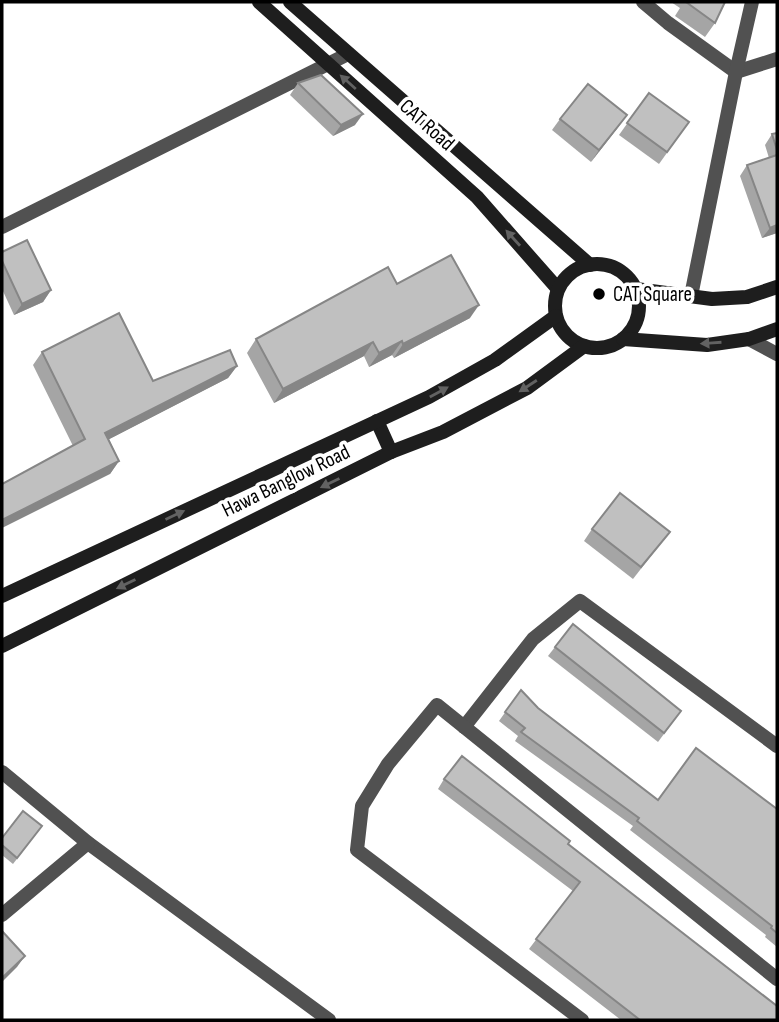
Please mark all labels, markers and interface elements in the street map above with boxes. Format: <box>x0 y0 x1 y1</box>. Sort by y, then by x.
one-way arrow <box>339 75 356 90</box>
street label: CAT Road <box>394 94 460 156</box>
one-way arrow <box>505 229 521 247</box>
place label: CAT Square <box>613 282 692 307</box>
marker: CAT Square <box>591 286 607 302</box>
one-way arrow <box>700 338 722 349</box>
one-way arrow <box>519 379 538 392</box>
one-way arrow <box>429 386 448 398</box>
street label: Hawa Banglow Road <box>218 439 354 523</box>
one-way arrow <box>320 477 340 488</box>
one-way arrow <box>164 510 185 521</box>
one-way arrow <box>116 578 136 590</box>

